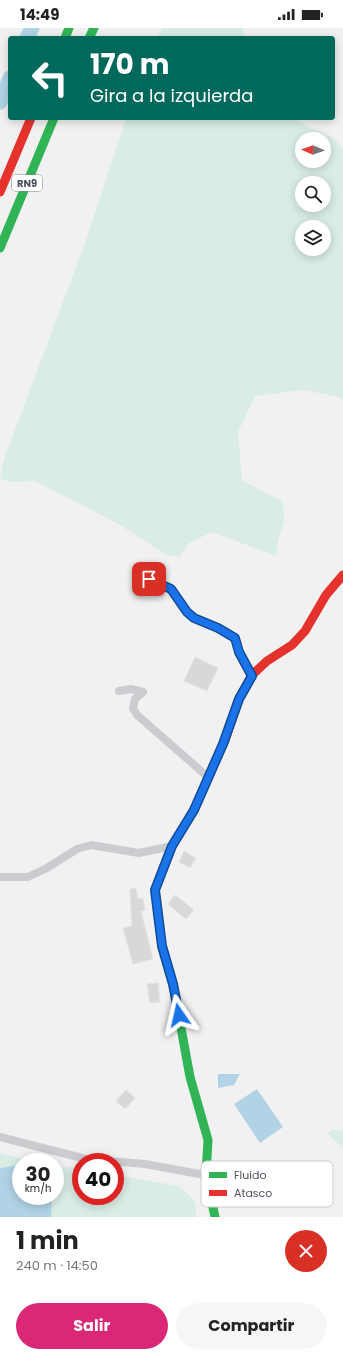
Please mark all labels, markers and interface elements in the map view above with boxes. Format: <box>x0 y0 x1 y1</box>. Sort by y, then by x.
text: 14:49 <box>20 4 59 25</box>
text: 170 m <box>90 45 169 84</box>
icon: left <box>24 52 76 104</box>
text: Gira a la izquierda <box>90 83 253 108</box>
north arrow <box>295 132 331 168</box>
map controls <box>295 132 331 256</box>
road number: RN9 <box>12 175 42 191</box>
button: search <box>295 176 331 212</box>
button: layers <box>295 220 331 256</box>
pin <box>132 562 166 596</box>
icon: arrive <box>138 568 160 590</box>
position arrow <box>158 994 200 1036</box>
speed limit sign: 40 <box>72 1153 124 1205</box>
text: 30 <box>25 1160 51 1188</box>
legend <box>201 1161 333 1207</box>
text: Fluido <box>234 1167 266 1183</box>
text: km/h <box>25 1181 51 1196</box>
text: Atasco <box>234 1185 272 1201</box>
text: 1 min <box>16 1224 79 1257</box>
button: close <box>285 1230 327 1272</box>
text: 240 m · 14:50 <box>16 1256 98 1275</box>
button: Salir <box>16 1303 168 1349</box>
button: Compartir <box>176 1303 327 1349</box>

